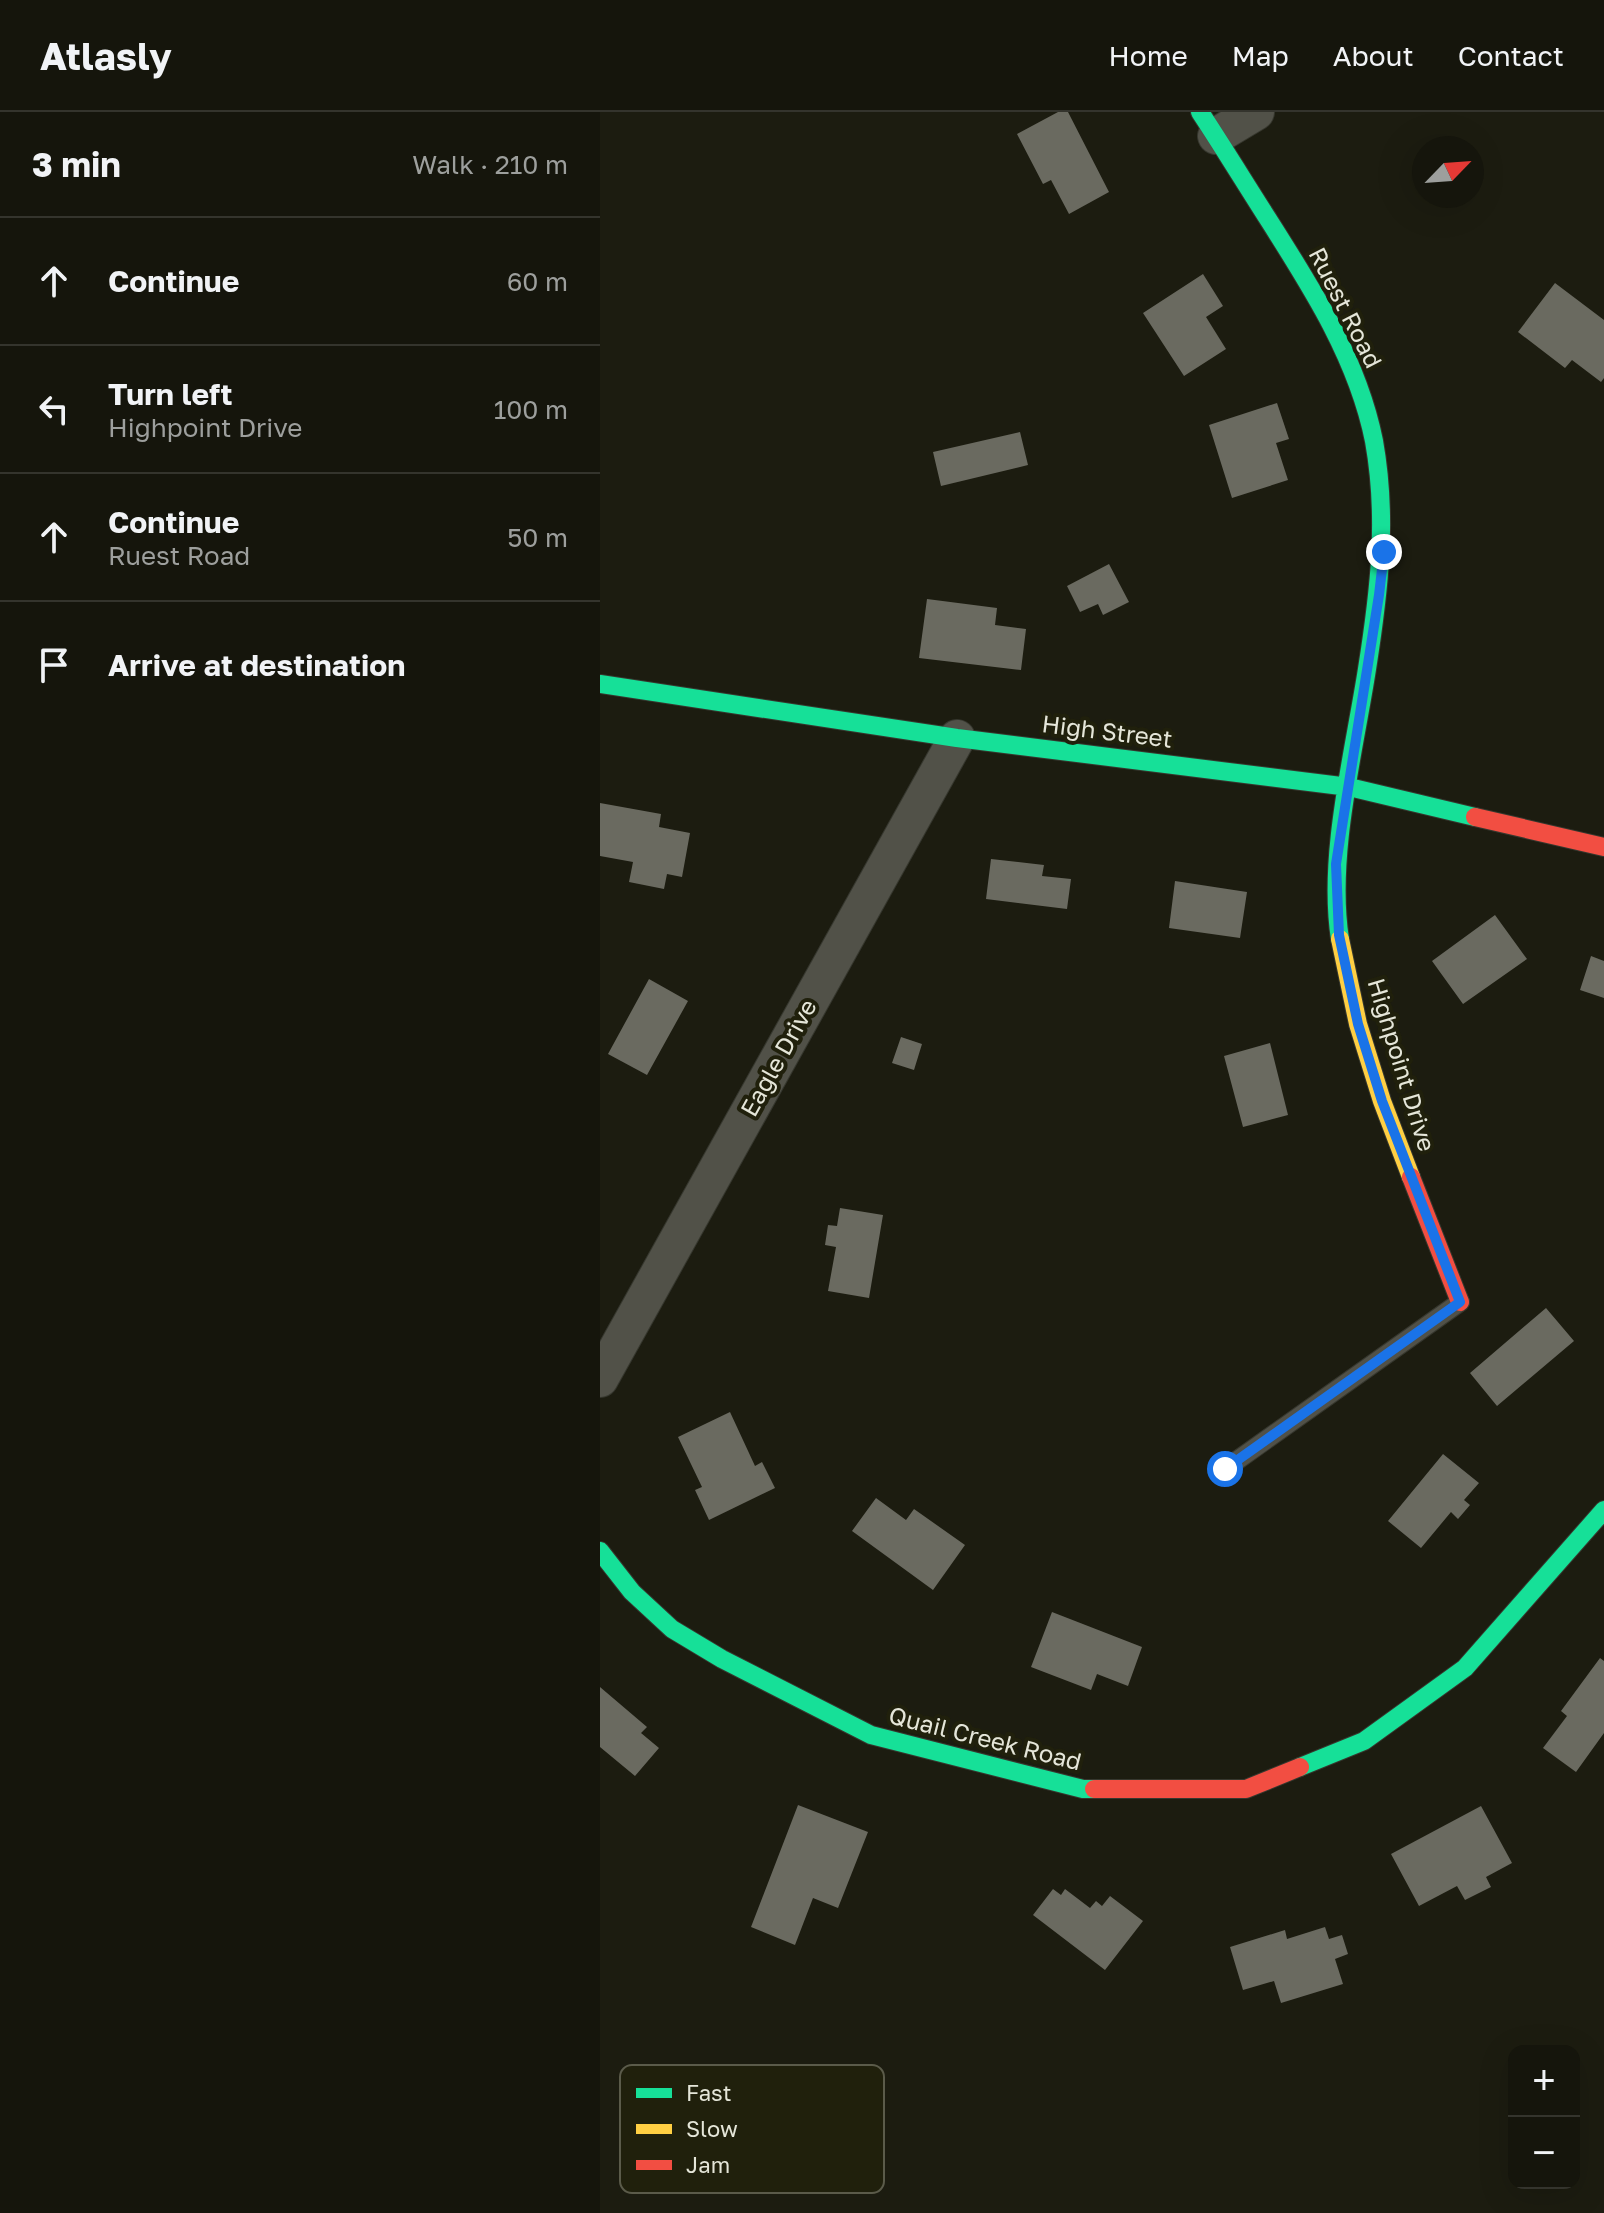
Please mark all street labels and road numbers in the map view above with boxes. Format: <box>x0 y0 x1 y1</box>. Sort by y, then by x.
street label: Ruest Road <box>1304 242 1389 372</box>
street label: High Street <box>1040 708 1174 753</box>
street label: Highpoint Drive <box>1362 975 1443 1155</box>
street label: Eagle Drive <box>734 994 822 1121</box>
street label: Quail Creek Road <box>886 1700 1085 1776</box>

